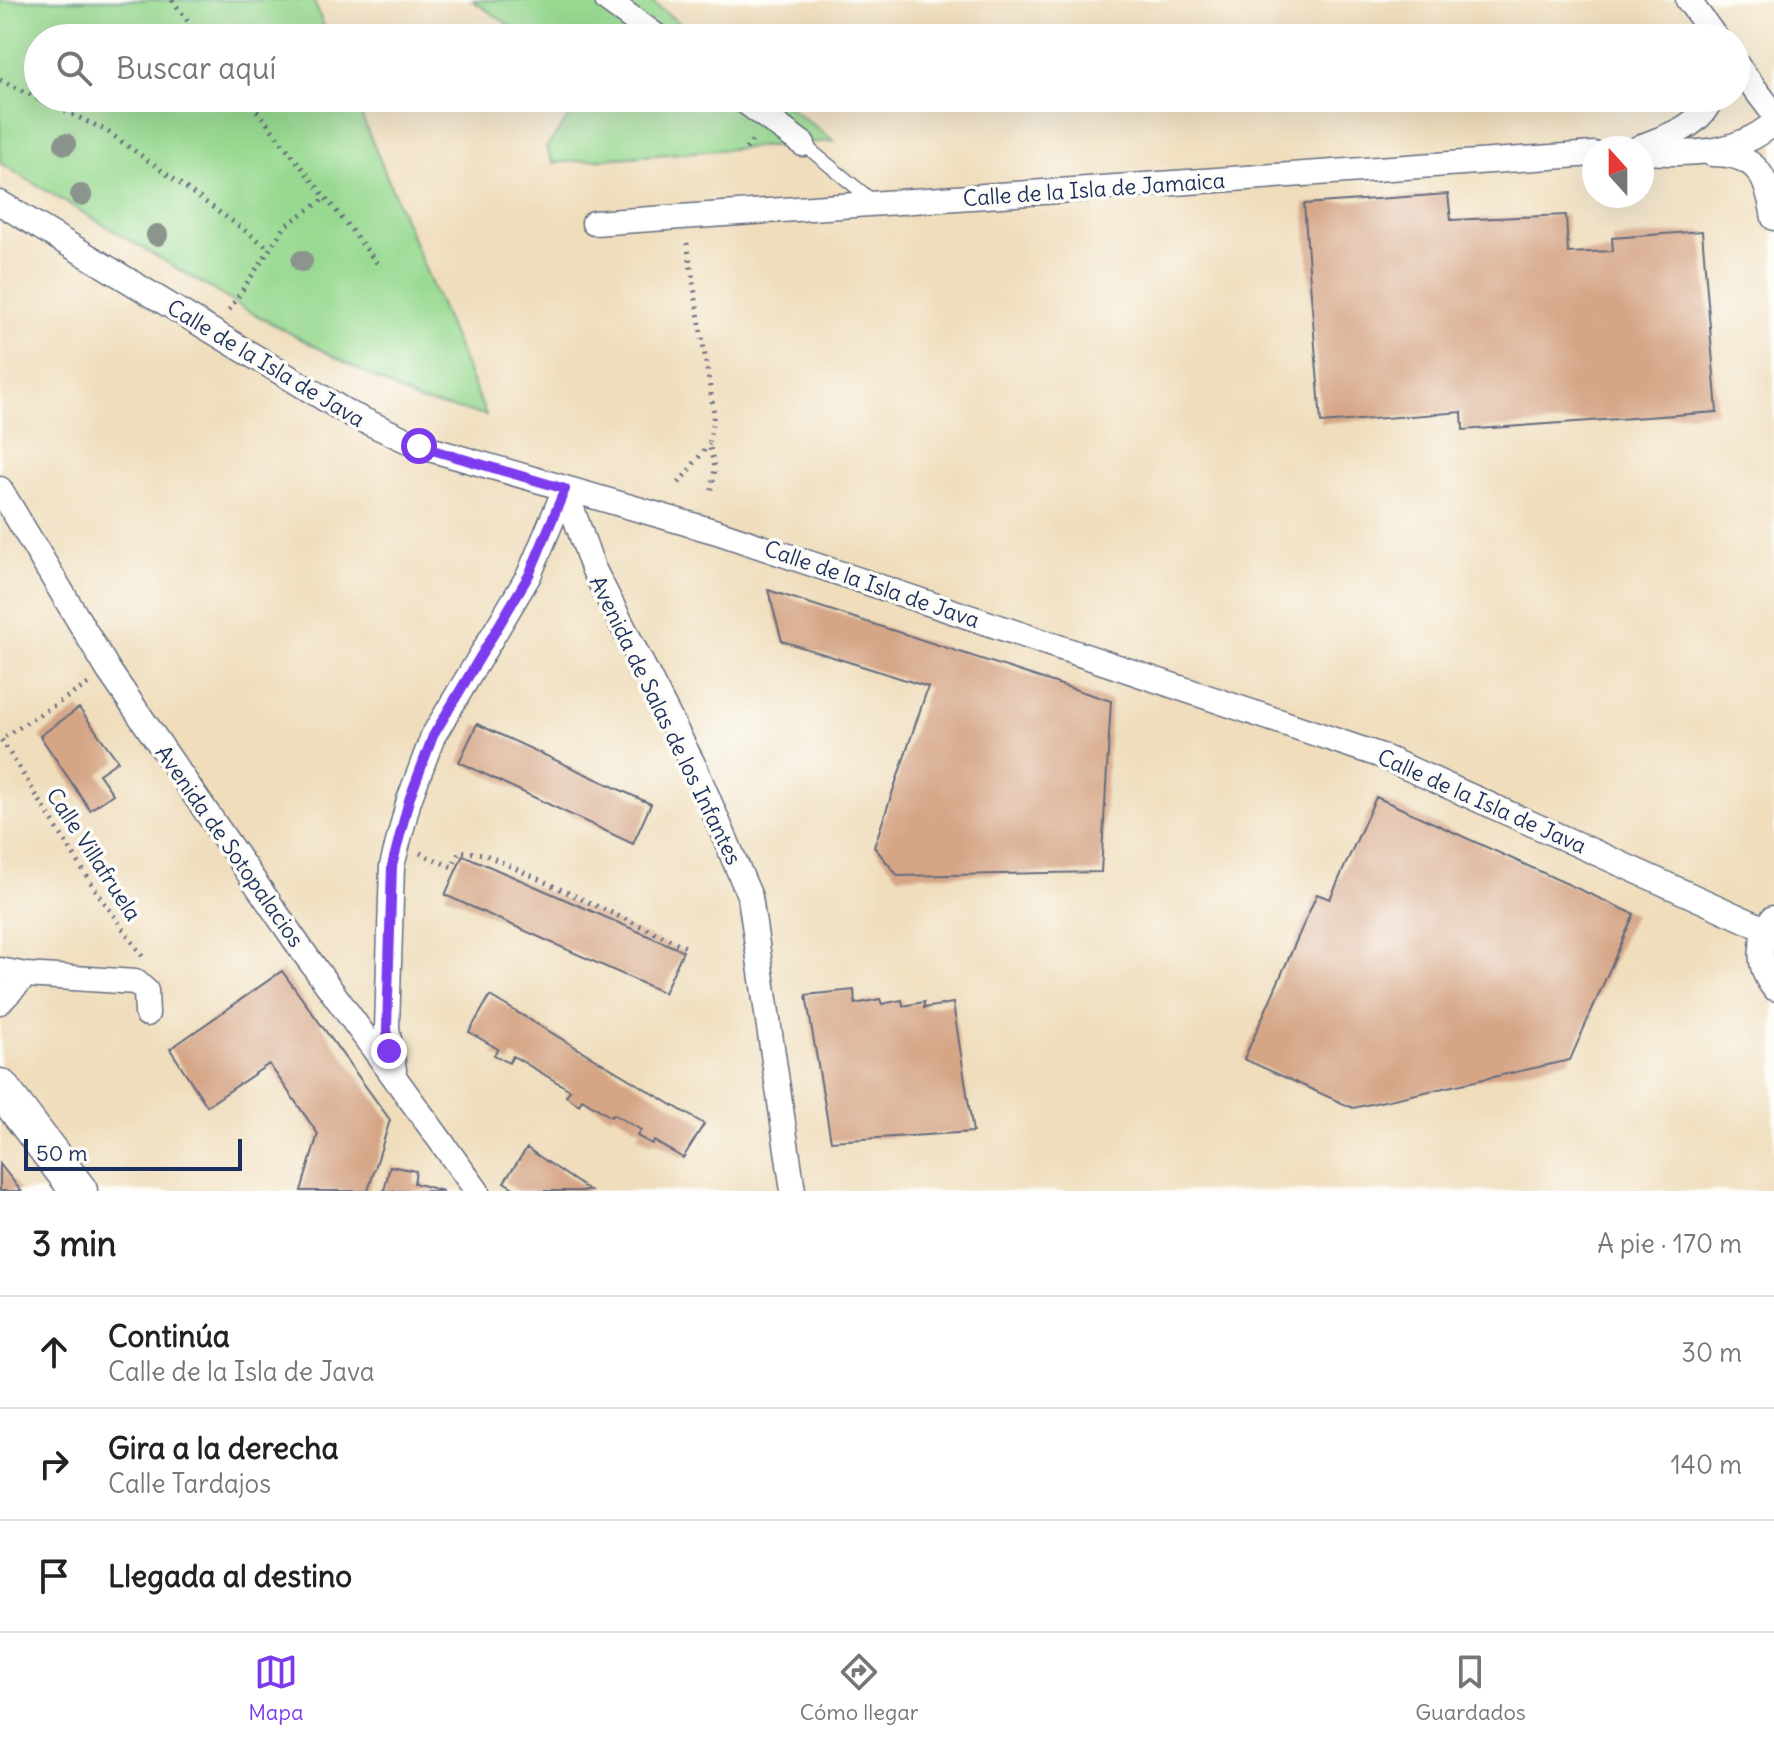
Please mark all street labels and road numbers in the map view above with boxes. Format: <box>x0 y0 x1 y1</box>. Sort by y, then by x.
street label: Calle de la Isla de Jamaica <box>962 166 1226 212</box>
street label: Calle de la Isla de Java <box>162 293 370 433</box>
street label: Calle de la Isla de Java <box>761 534 983 634</box>
street label: Avenida de Salas de los Infantes <box>584 571 748 869</box>
street label: Avenida de Sotopalacios <box>150 740 310 952</box>
street label: Calle de la Isla de Java <box>1373 742 1591 860</box>
street label: Calle Villafruela <box>41 782 147 926</box>

